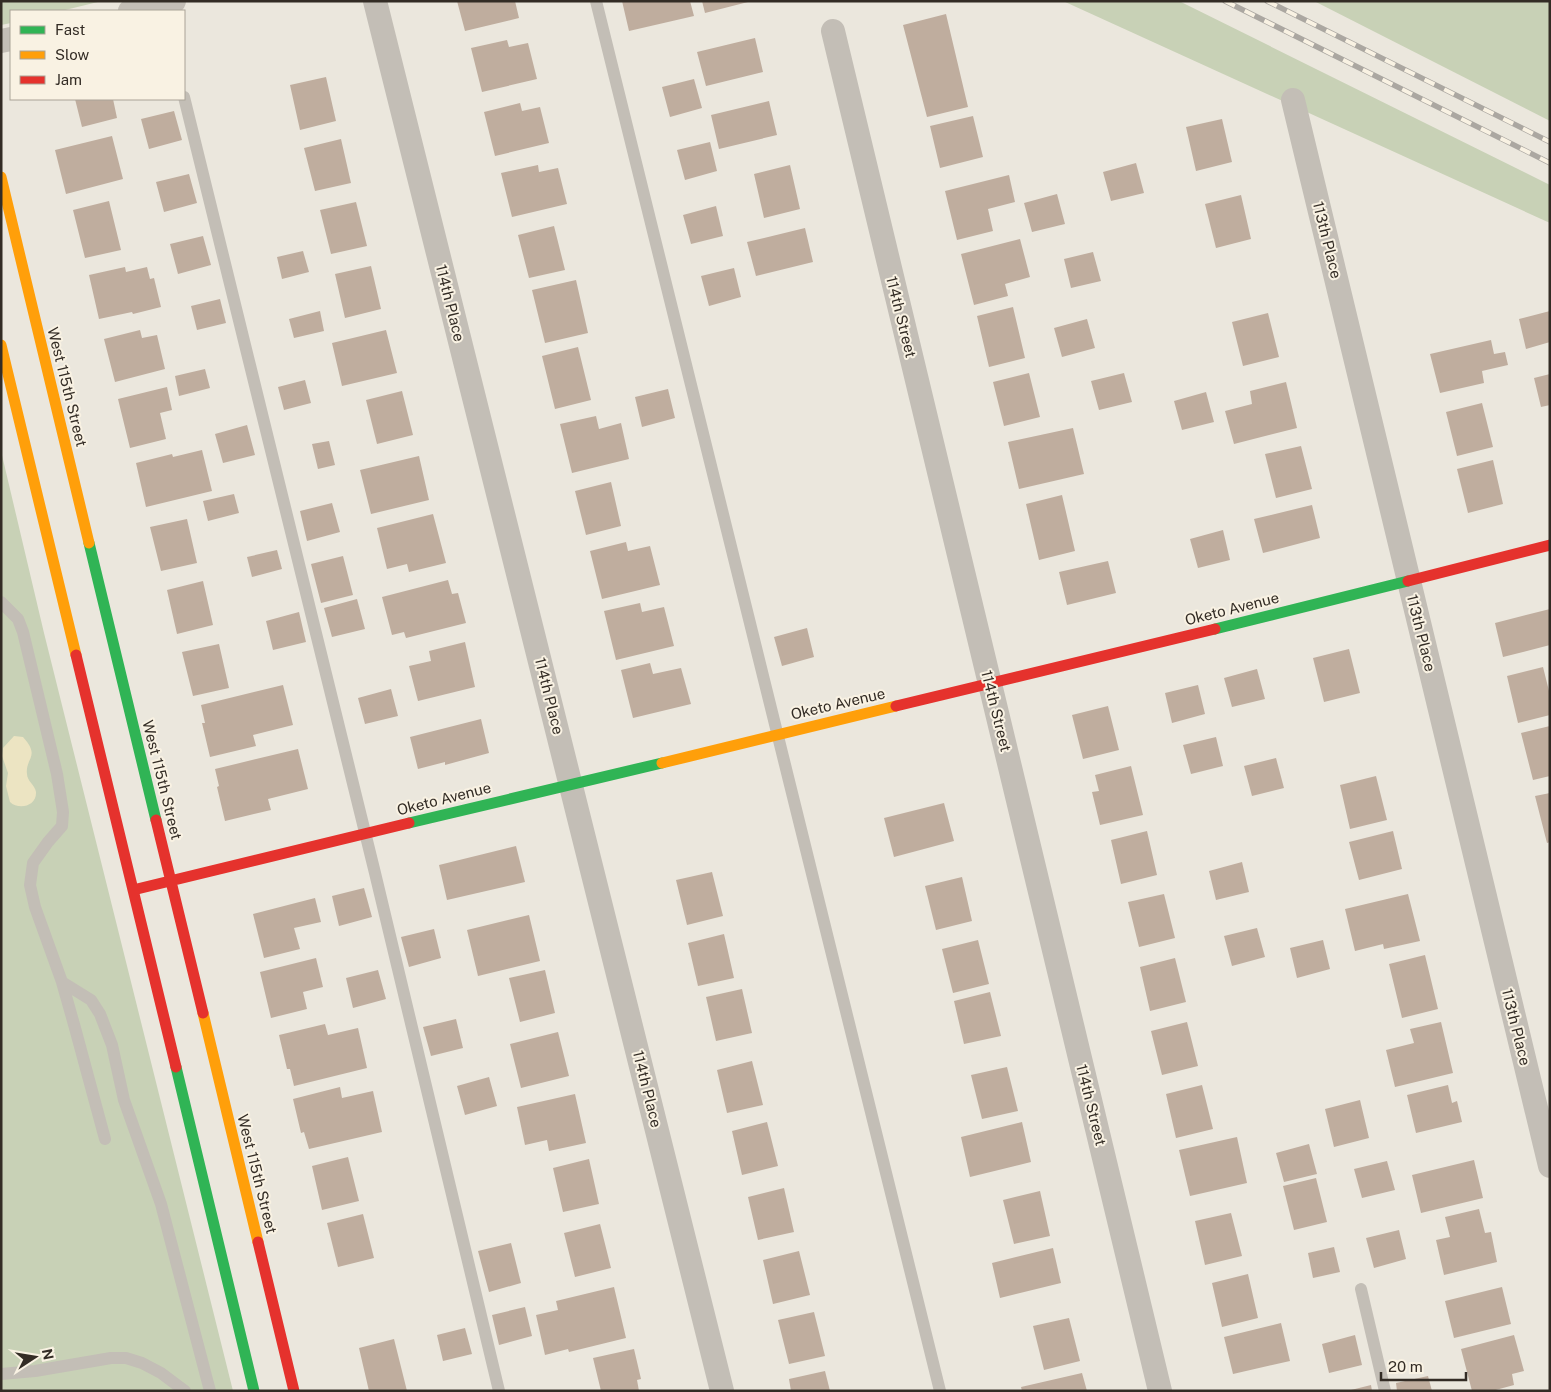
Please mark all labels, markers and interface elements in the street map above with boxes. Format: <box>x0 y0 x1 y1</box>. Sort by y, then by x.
legend <box>10 10 185 100</box>
text: Fast <box>55 21 85 38</box>
text: Slow <box>55 46 90 63</box>
text: Jam <box>55 71 82 88</box>
street label: 113th Place <box>1310 200 1345 280</box>
street label: 114th Place <box>433 263 468 343</box>
street label: 114th Street <box>883 274 920 360</box>
street label: West 115th Street <box>44 325 91 449</box>
street label: Oketo Avenue <box>1183 589 1281 628</box>
street label: 113th Place <box>1404 593 1439 673</box>
street label: 114th Place <box>532 656 567 736</box>
street label: 114th Street <box>978 668 1015 754</box>
street label: Oketo Avenue <box>789 684 887 723</box>
street label: West 115th Street <box>139 718 186 842</box>
street label: Oketo Avenue <box>395 779 493 818</box>
street label: 113th Place <box>1499 987 1534 1067</box>
street label: 114th Place <box>630 1049 665 1129</box>
street label: 114th Street <box>1073 1062 1110 1148</box>
street label: West 115th Street <box>234 1112 281 1236</box>
north arrow <box>10 1332 60 1382</box>
text: N <box>39 1347 57 1361</box>
scale bar <box>1381 1350 1466 1382</box>
text: 20 m <box>1388 1358 1423 1375</box>

